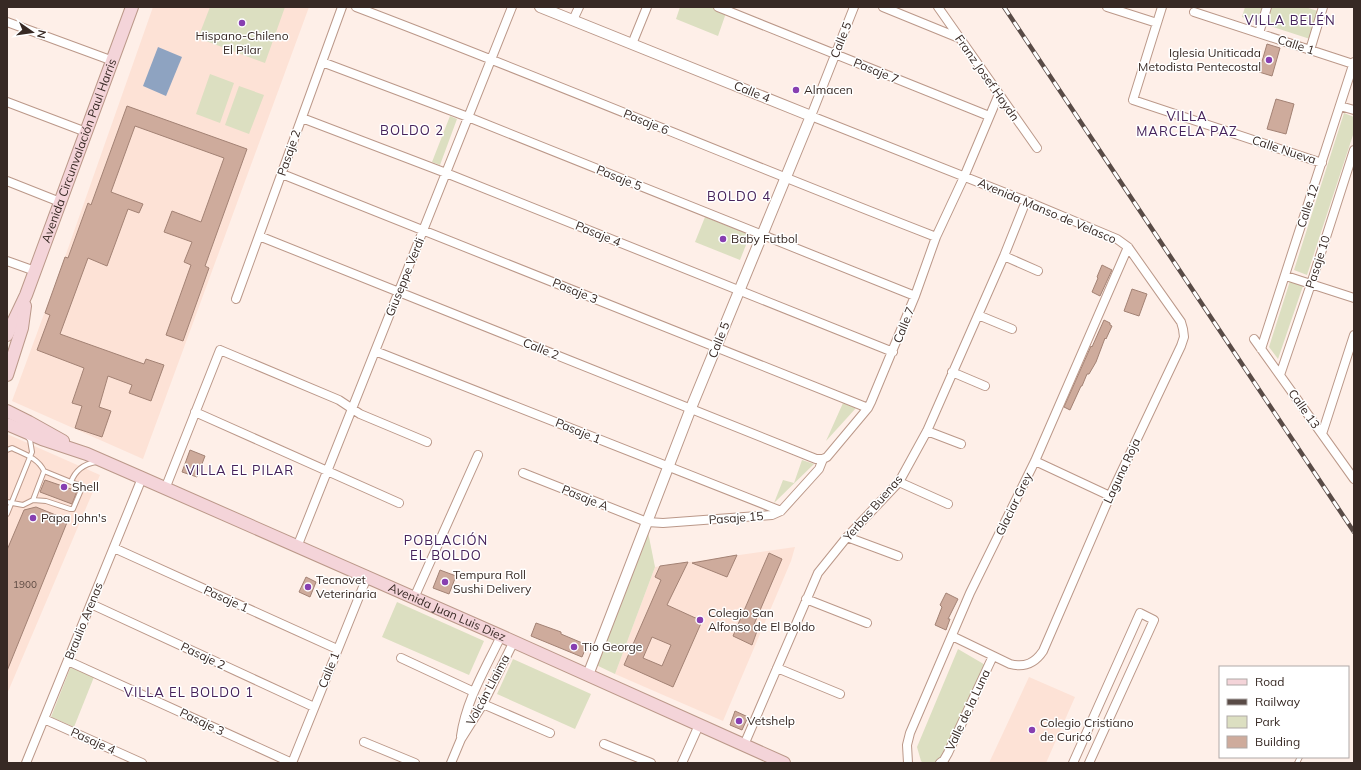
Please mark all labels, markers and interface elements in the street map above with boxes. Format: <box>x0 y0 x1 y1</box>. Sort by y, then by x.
north arrow <box>12 12 52 52</box>
district label: VILLA BELÉN <box>1244 12 1336 28</box>
marker: Hispano-Chileno El Pilar <box>237 18 247 28</box>
street label: Calle 5 <box>827 19 855 60</box>
place label: Hispano-Chileno El Pilar <box>196 28 289 57</box>
text: N <box>34 29 49 40</box>
street label: Franz Josef Haydn <box>952 32 1023 124</box>
street label: Calle 1 <box>1276 32 1316 57</box>
place label: Iglesia Uniticada Metodista Pentecostal <box>1138 45 1261 74</box>
street label: Pasaje 7 <box>851 55 901 86</box>
marker: Iglesia Uniticada Metodista Pentecostal <box>1264 55 1274 65</box>
street label: Avenida Circunvalación Paul Harris <box>38 56 119 245</box>
street label: Calle 4 <box>732 78 773 106</box>
place label: Almacen <box>804 82 853 97</box>
marker: Almacen <box>791 85 801 95</box>
street label: Pasaje 6 <box>621 106 671 137</box>
district label: VILLA MARCELA PAZ <box>1136 108 1238 139</box>
district label: BOLDO 2 <box>380 122 444 138</box>
street label: Pasaje 2 <box>274 128 303 178</box>
street label: Calle Nueva <box>1250 132 1318 167</box>
street label: Pasaje 5 <box>594 162 644 193</box>
street label: Avenida Manso de Velasco <box>976 175 1119 247</box>
street label: Calle 12 <box>1293 182 1322 230</box>
district label: BOLDO 4 <box>707 188 771 204</box>
street label: Pasaje 4 <box>573 218 623 249</box>
place label: Baby Futbol <box>731 231 798 246</box>
street label: Pasaje 10 <box>1302 233 1333 290</box>
marker: Baby Futbol <box>718 234 728 244</box>
street label: Giuseppe Verdi <box>382 235 427 318</box>
street label: Pasaje 3 <box>550 275 600 306</box>
street label: Calle 7 <box>890 304 918 345</box>
street label: Calle 5 <box>705 319 733 360</box>
street label: Calle 2 <box>521 335 562 363</box>
street label: Calle 13 <box>1285 386 1323 431</box>
street label: Pasaje 1 <box>553 415 603 446</box>
street label: Laguna Roja <box>1100 436 1143 506</box>
district label: VILLA EL PILAR <box>186 462 294 478</box>
street label: Glaciar Grey <box>992 469 1036 538</box>
street label: Yerbas Buenas <box>839 472 905 544</box>
place label: Shell <box>72 479 99 494</box>
street label: Pasaje A <box>560 481 611 514</box>
marker: Shell <box>59 482 69 492</box>
street label: Pasaje 15 <box>708 508 764 527</box>
place label: Papa John's <box>41 510 107 525</box>
marker: Papa John's <box>28 513 38 523</box>
district label: POBLACIÓN EL BOLDO <box>404 532 488 563</box>
place label: Tempura Roll Sushi Delivery <box>453 567 532 596</box>
place label: Tecnovet Veterinaria <box>316 572 377 601</box>
marker: Tempura Roll Sushi Delivery <box>440 577 450 587</box>
house number: 1900 <box>13 578 37 591</box>
street label: Avenida Juan Luis Diez <box>386 579 509 644</box>
street label: Braulio Arenas <box>61 580 106 662</box>
street label: Pasaje 1 <box>201 582 251 615</box>
marker: Tecnovet Veterinaria <box>303 582 313 592</box>
place label: Colegio San Alfonso de El Boldo <box>708 605 815 634</box>
marker: Colegio San Alfonso de El Boldo <box>695 615 705 625</box>
street label: Pasaje 2 <box>178 639 228 672</box>
place label: Tio George <box>582 639 642 654</box>
marker: Tio George <box>569 642 579 652</box>
street label: Calle 1 <box>315 649 343 690</box>
street label: Volcán Llaima <box>463 652 512 728</box>
legend <box>1219 666 1349 758</box>
street label: Valle de la Luna <box>942 667 993 753</box>
text: Road <box>1255 674 1284 689</box>
district label: VILLA EL BOLDO 1 <box>124 684 254 700</box>
text: Railway <box>1255 694 1301 709</box>
street label: Pasaje 3 <box>177 705 227 738</box>
place label: Vetshelp <box>747 713 795 728</box>
text: Park <box>1255 714 1281 729</box>
place label: Colegio Cristiano de Curicó <box>1040 715 1134 744</box>
marker: Vetshelp <box>734 716 744 726</box>
street label: Pasaje 4 <box>68 724 118 757</box>
marker: Colegio Cristiano de Curicó <box>1027 725 1037 735</box>
text: Building <box>1255 734 1300 749</box>

